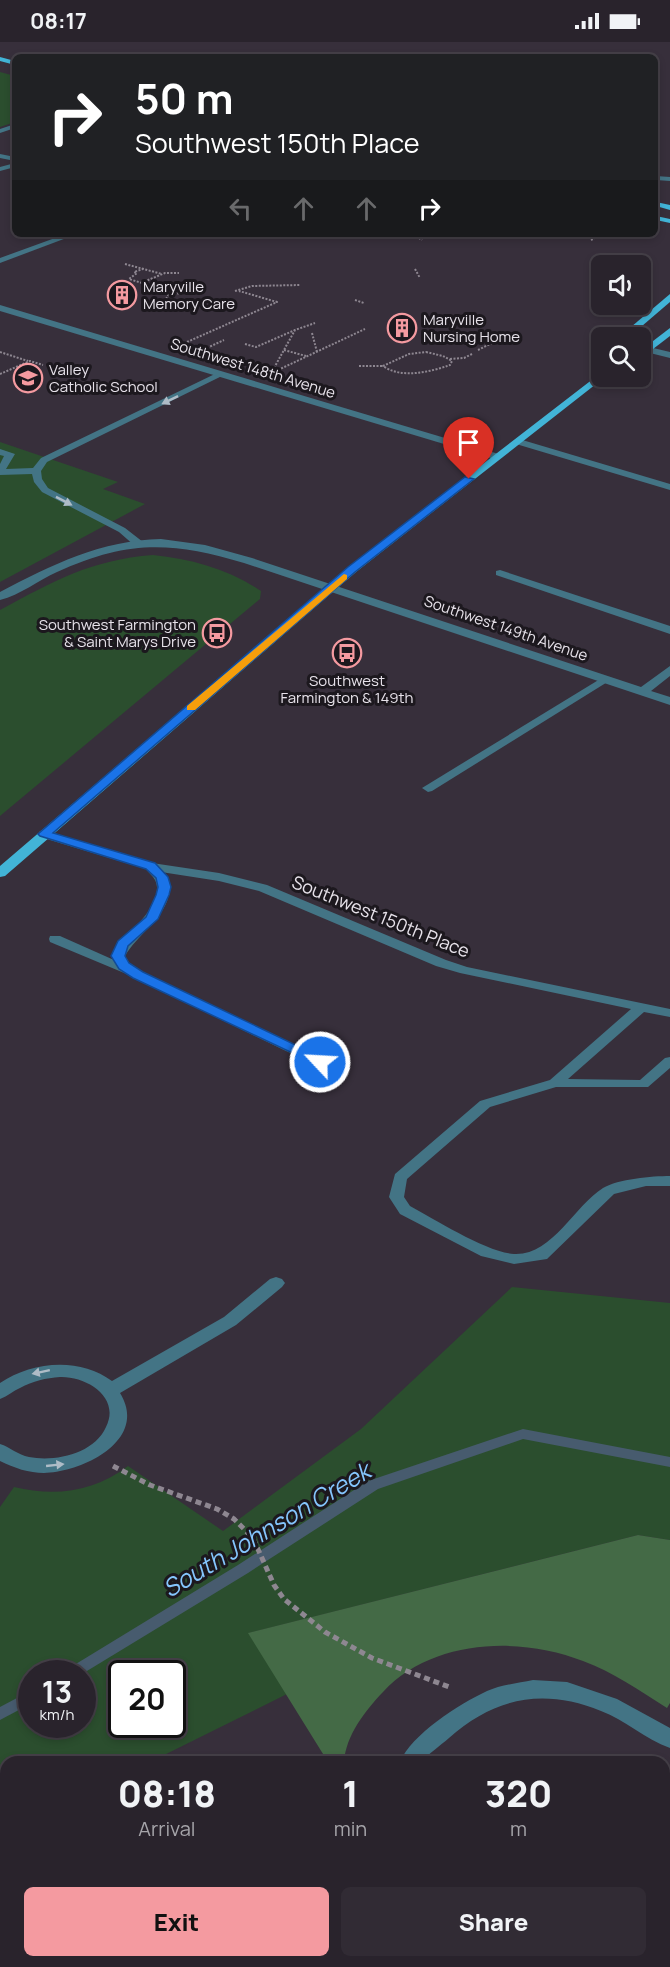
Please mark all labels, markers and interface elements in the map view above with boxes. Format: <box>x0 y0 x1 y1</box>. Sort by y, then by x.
text: 08:17 <box>30 6 87 36</box>
text: 50 m <box>135 69 233 127</box>
icon: right <box>36 78 114 156</box>
text: Southwest 150th Place <box>135 124 420 161</box>
icon: left <box>224 192 257 225</box>
icon: ahead <box>287 192 320 225</box>
icon: ahead <box>350 192 383 225</box>
icon: right <box>413 192 446 225</box>
map controls <box>591 255 651 387</box>
button: sound <box>591 255 651 315</box>
place label: Maryville Memory Care <box>143 276 235 314</box>
building icon: Maryville Memory Care <box>106 279 138 311</box>
place label: Maryville Nursing Home <box>423 309 520 347</box>
building icon: Maryville Nursing Home <box>386 312 418 344</box>
button: search <box>591 327 651 387</box>
street label: Southwest 148th Avenue <box>168 333 338 403</box>
place label: Valley Catholic School <box>49 359 158 397</box>
school or university icon: Valley Catholic School <box>12 362 44 394</box>
one-way arrow <box>161 395 178 404</box>
pin <box>443 417 494 479</box>
icon: arrive <box>452 426 485 459</box>
one-way arrow <box>55 496 72 506</box>
street label: Southwest 149th Avenue <box>421 590 591 666</box>
place label: Southwest Farmington & Saint Marys Drive <box>39 614 196 652</box>
bus stop icon: Southwest Farmington & Saint Marys Drive <box>201 617 233 649</box>
bus stop icon: Southwest Farmington & 149th <box>331 637 363 669</box>
place label: Southwest Farmington & 149th <box>280 670 414 708</box>
street label: Southwest 150th Place <box>289 869 473 963</box>
position arrow <box>288 1030 352 1094</box>
one-way arrow <box>32 1368 51 1378</box>
water label: South Johnson Creek <box>156 1452 379 1604</box>
one-way arrow <box>45 1460 64 1470</box>
speed limit sign: 20 <box>108 1660 186 1738</box>
text: 13 <box>42 1671 72 1712</box>
text: km/h <box>40 1704 74 1725</box>
text: 08:18 <box>118 1769 216 1818</box>
text: 1 <box>342 1769 359 1818</box>
text: 320 <box>485 1769 552 1818</box>
text: Arrival <box>138 1815 195 1842</box>
text: min <box>334 1815 367 1842</box>
text: m <box>510 1815 527 1842</box>
button: Exit <box>24 1887 329 1956</box>
button: Share <box>341 1887 646 1956</box>

